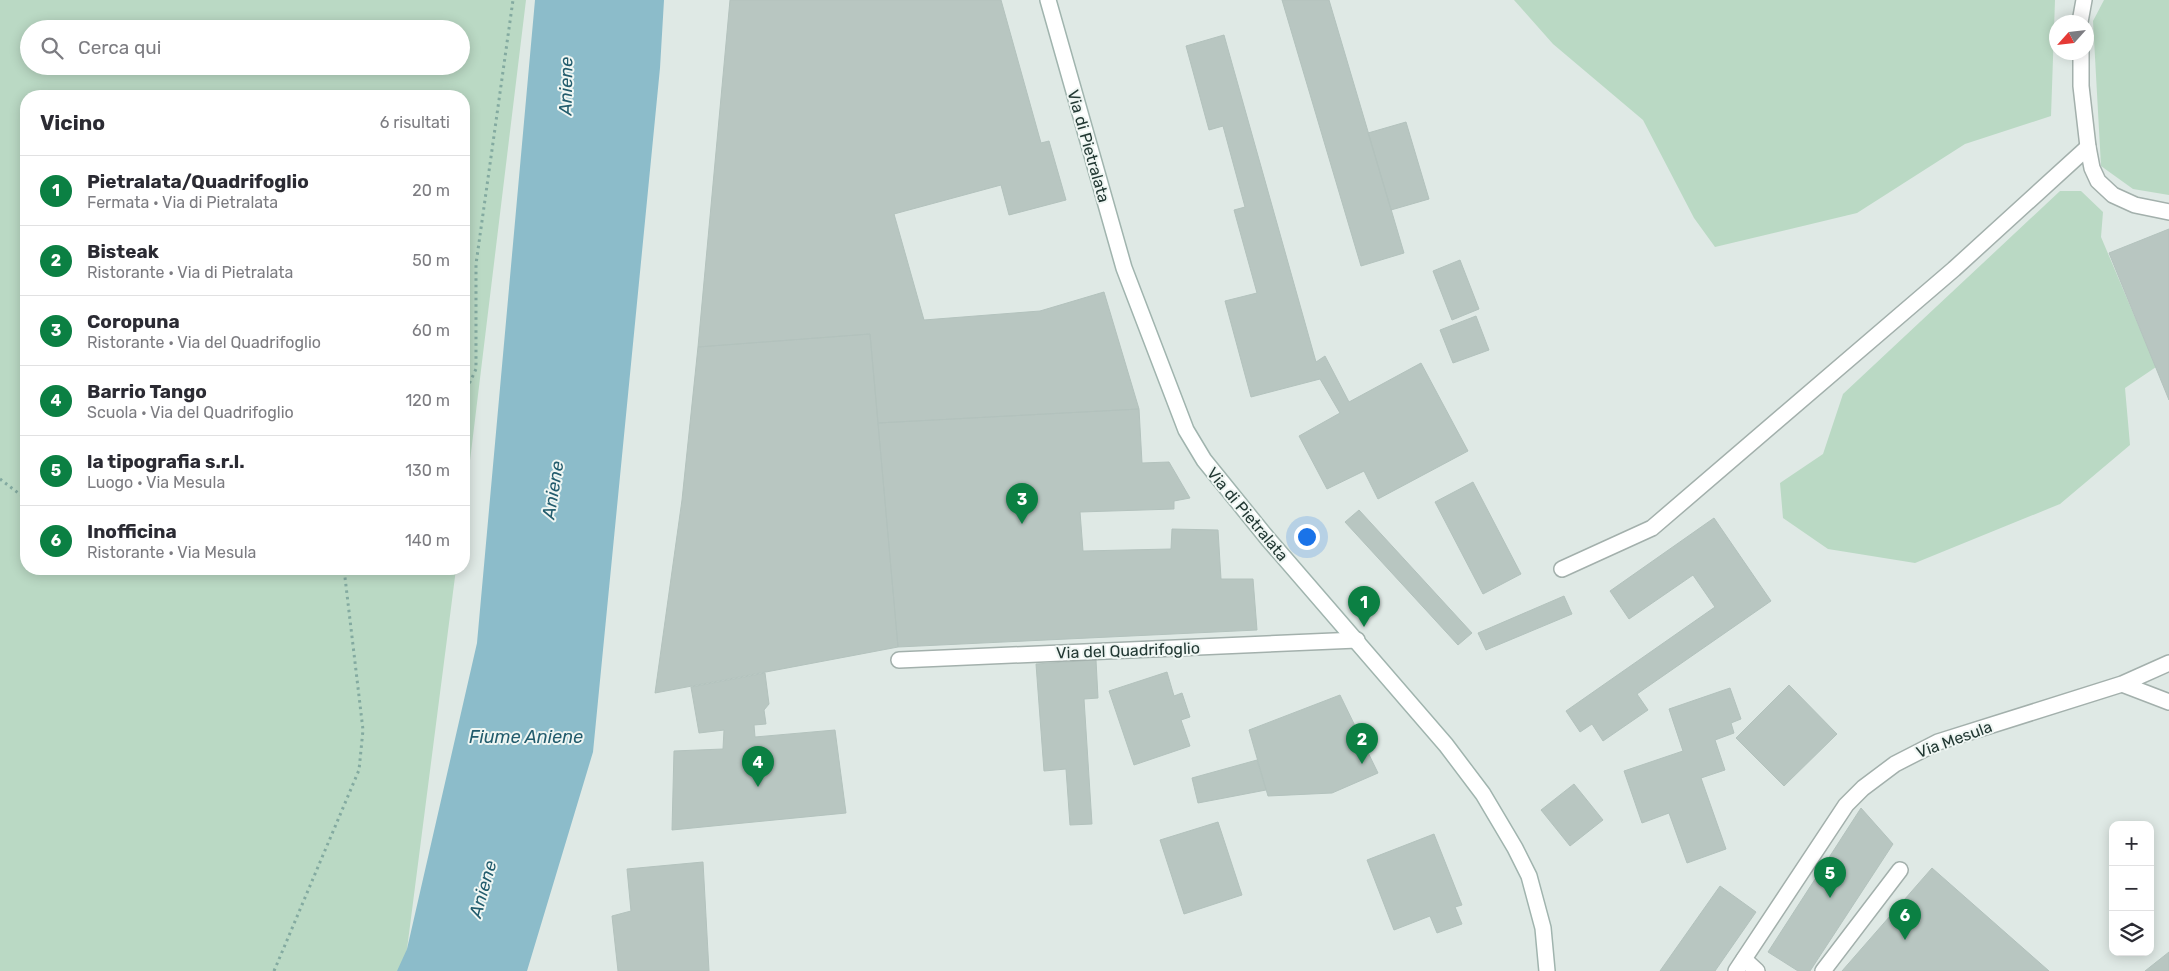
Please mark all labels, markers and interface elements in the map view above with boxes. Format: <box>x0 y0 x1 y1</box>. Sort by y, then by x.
north arrow <box>2049 15 2094 60</box>
search box <box>20 20 470 75</box>
icon: search <box>38 34 66 62</box>
text: Cerca qui <box>78 36 161 59</box>
water label: Aniene <box>554 57 578 116</box>
street label: Via di Pietralata <box>1063 88 1114 205</box>
text: Vicino <box>40 110 105 135</box>
text: 6 risultati <box>380 113 450 132</box>
text: Pietralata/Quadrifoglio <box>87 170 309 193</box>
text: 1 <box>52 181 60 200</box>
text: 20 m <box>412 181 450 200</box>
text: Fermata · Via di Pietralata <box>87 193 278 212</box>
text: Bisteak <box>87 240 159 263</box>
text: 2 <box>51 251 61 270</box>
text: 50 m <box>412 251 450 270</box>
text: Ristorante · Via di Pietralata <box>87 263 293 282</box>
text: Coropuna <box>87 310 180 333</box>
text: 3 <box>51 321 61 340</box>
text: 60 m <box>412 321 450 340</box>
text: Ristorante · Via del Quadrifoglio <box>87 333 321 352</box>
text: Barrio Tango <box>87 380 207 403</box>
text: 4 <box>51 391 61 410</box>
text: 120 m <box>405 391 450 410</box>
text: Scuola · Via del Quadrifoglio <box>87 403 294 422</box>
text: la tipografia s.r.l. <box>87 450 245 473</box>
water label: Aniene <box>537 459 568 522</box>
text: 5 <box>51 461 61 480</box>
text: 130 m <box>405 461 450 480</box>
street label: Via di Pietralata <box>1203 464 1292 565</box>
text: Luogo · Via Mesula <box>87 473 225 492</box>
pin: 3 <box>1006 483 1038 524</box>
text: Inofficina <box>87 520 177 543</box>
your location <box>1294 524 1320 550</box>
text: 6 <box>51 531 61 550</box>
text: 140 m <box>405 531 450 550</box>
text: Ristorante · Via Mesula <box>87 543 256 562</box>
pin: 1 <box>1348 586 1380 627</box>
street label: Via del Quadrifoglio <box>1056 638 1200 663</box>
street label: Via Mesula <box>1914 717 1995 762</box>
pin: 2 <box>1346 723 1378 764</box>
water label: Fiume Aniene <box>469 726 583 748</box>
pin: 4 <box>742 746 774 787</box>
map controls <box>2109 821 2154 956</box>
button: + <box>2109 821 2154 866</box>
pin: 5 <box>1814 857 1846 898</box>
water label: Aniene <box>464 858 502 921</box>
button: − <box>2109 866 2154 911</box>
pin: 6 <box>1889 899 1921 940</box>
button: layers <box>2109 911 2154 956</box>

